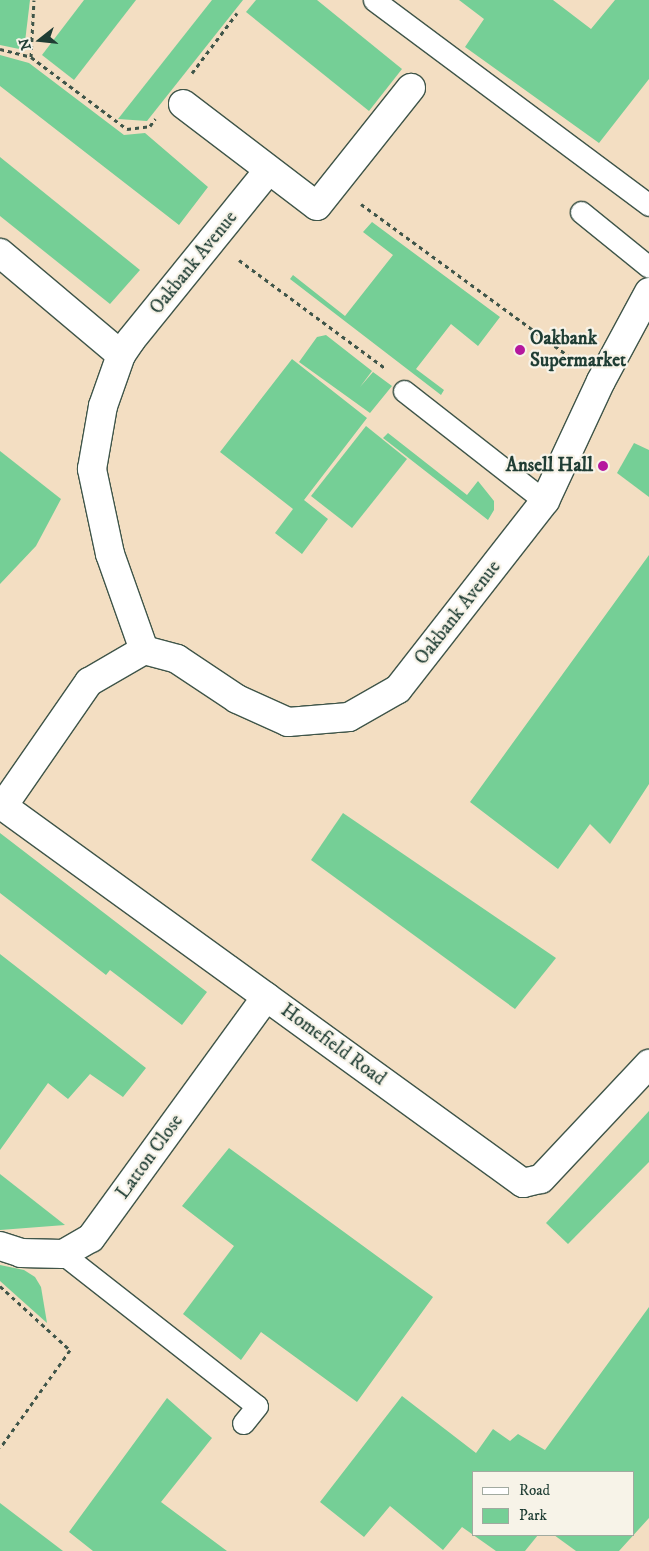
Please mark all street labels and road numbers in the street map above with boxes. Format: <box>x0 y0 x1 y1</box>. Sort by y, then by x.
street label: Oakbank Avenue <box>145 207 243 319</box>
street label: Oakbank Avenue <box>410 556 506 670</box>
street label: Homefield Road <box>276 999 390 1091</box>
street label: Latton Close <box>112 1110 188 1204</box>

